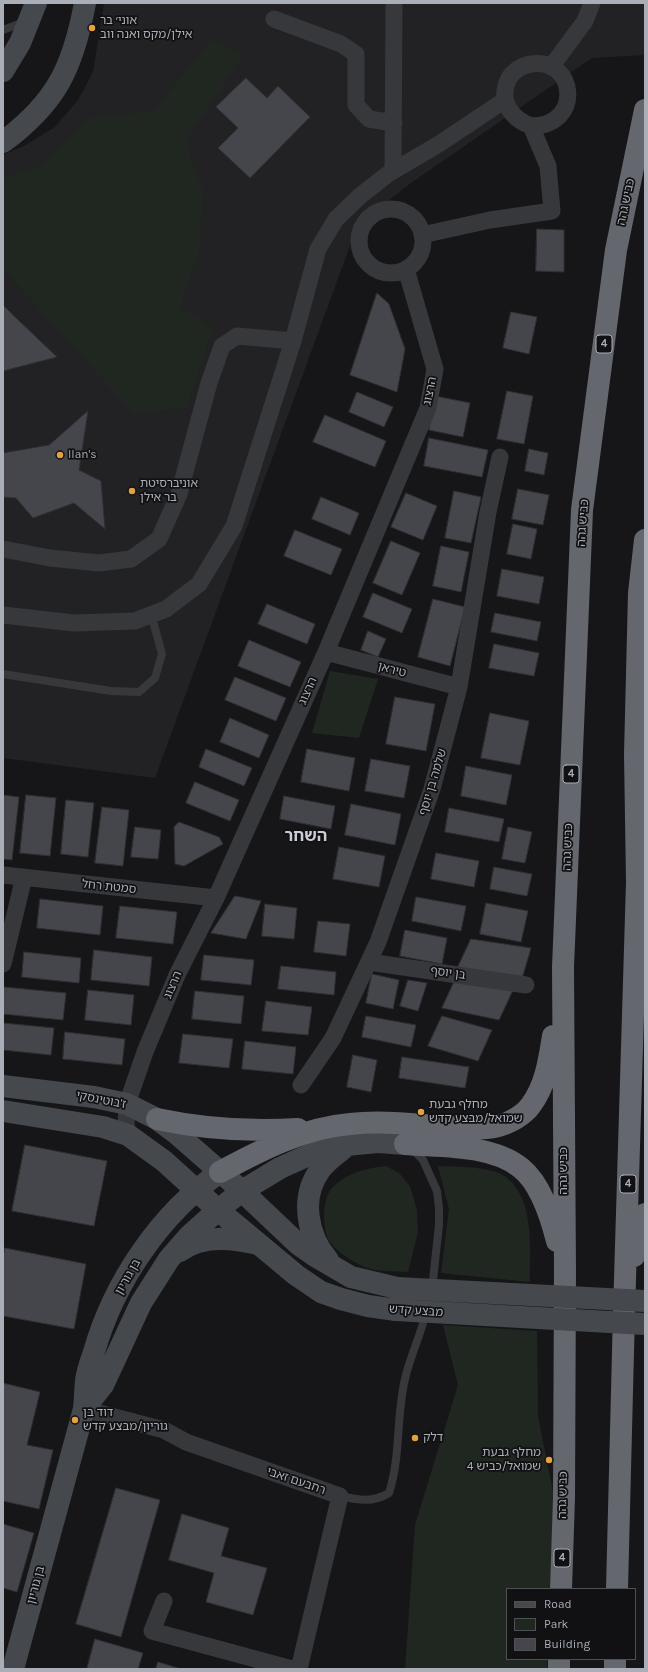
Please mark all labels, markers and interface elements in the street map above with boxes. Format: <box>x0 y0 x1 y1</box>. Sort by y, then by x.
place label: אוני׳ בר אילן/מקס ואנה ווב <box>100 14 192 42</box>
marker: אוני׳ בר אילן/מקס ואנה ווב <box>87 23 97 33</box>
street label: כביש גהה <box>614 177 638 227</box>
road number: 4 <box>596 335 612 353</box>
street label: הרצוג <box>420 376 440 406</box>
place label: Ilan's <box>68 448 96 462</box>
marker: Ilan's <box>55 450 65 460</box>
place label: אוניברסיטת בר אילן <box>140 477 198 505</box>
marker: אוניברסיטת בר אילן <box>127 486 137 496</box>
street label: כביש גהה <box>574 499 592 547</box>
street label: טיראן <box>376 659 408 681</box>
street label: הרצוג <box>296 675 320 707</box>
street label: שלמה בן יוסף <box>416 747 450 817</box>
road number: 4 <box>563 765 579 783</box>
street label: כביש גהה <box>560 823 576 871</box>
district label: השחר <box>285 826 327 846</box>
street label: סמטת רחל <box>81 877 137 897</box>
street label: בן יוסף <box>429 963 467 983</box>
street label: הרצוג <box>161 969 185 1001</box>
street label: ז'בוטינסקי <box>75 1088 127 1112</box>
place label: מחלף גבעת שמואל/מבצע קדש <box>429 1098 522 1126</box>
marker: מחלף גבעת שמואל/מבצע קדש <box>416 1107 426 1117</box>
street label: כביש גהה <box>557 1147 571 1195</box>
road number: 4 <box>620 1175 636 1193</box>
street label: בן גוריון <box>112 1257 144 1297</box>
street label: מבצע קדש <box>388 1302 444 1320</box>
place label: דוד בן גוריון/מבצע קדש <box>83 1406 168 1434</box>
marker: דוד בן גוריון/מבצע קדש <box>70 1415 80 1425</box>
place label: דלק <box>423 1431 443 1445</box>
marker: דלק <box>410 1433 420 1443</box>
place label: מחלף גבעת שמואל/כביש 4 <box>467 1446 541 1474</box>
marker: מחלף גבעת שמואל/כביש 4 <box>544 1455 554 1465</box>
street label: רחבעם זאבי <box>265 1464 327 1498</box>
street label: כביש גהה <box>555 1471 571 1519</box>
road number: 4 <box>554 1549 570 1567</box>
street label: בן גוריון <box>24 1564 48 1606</box>
legend <box>506 1588 636 1660</box>
text: Road <box>544 1597 572 1611</box>
text: Park <box>544 1617 568 1631</box>
text: Building <box>544 1637 590 1651</box>

